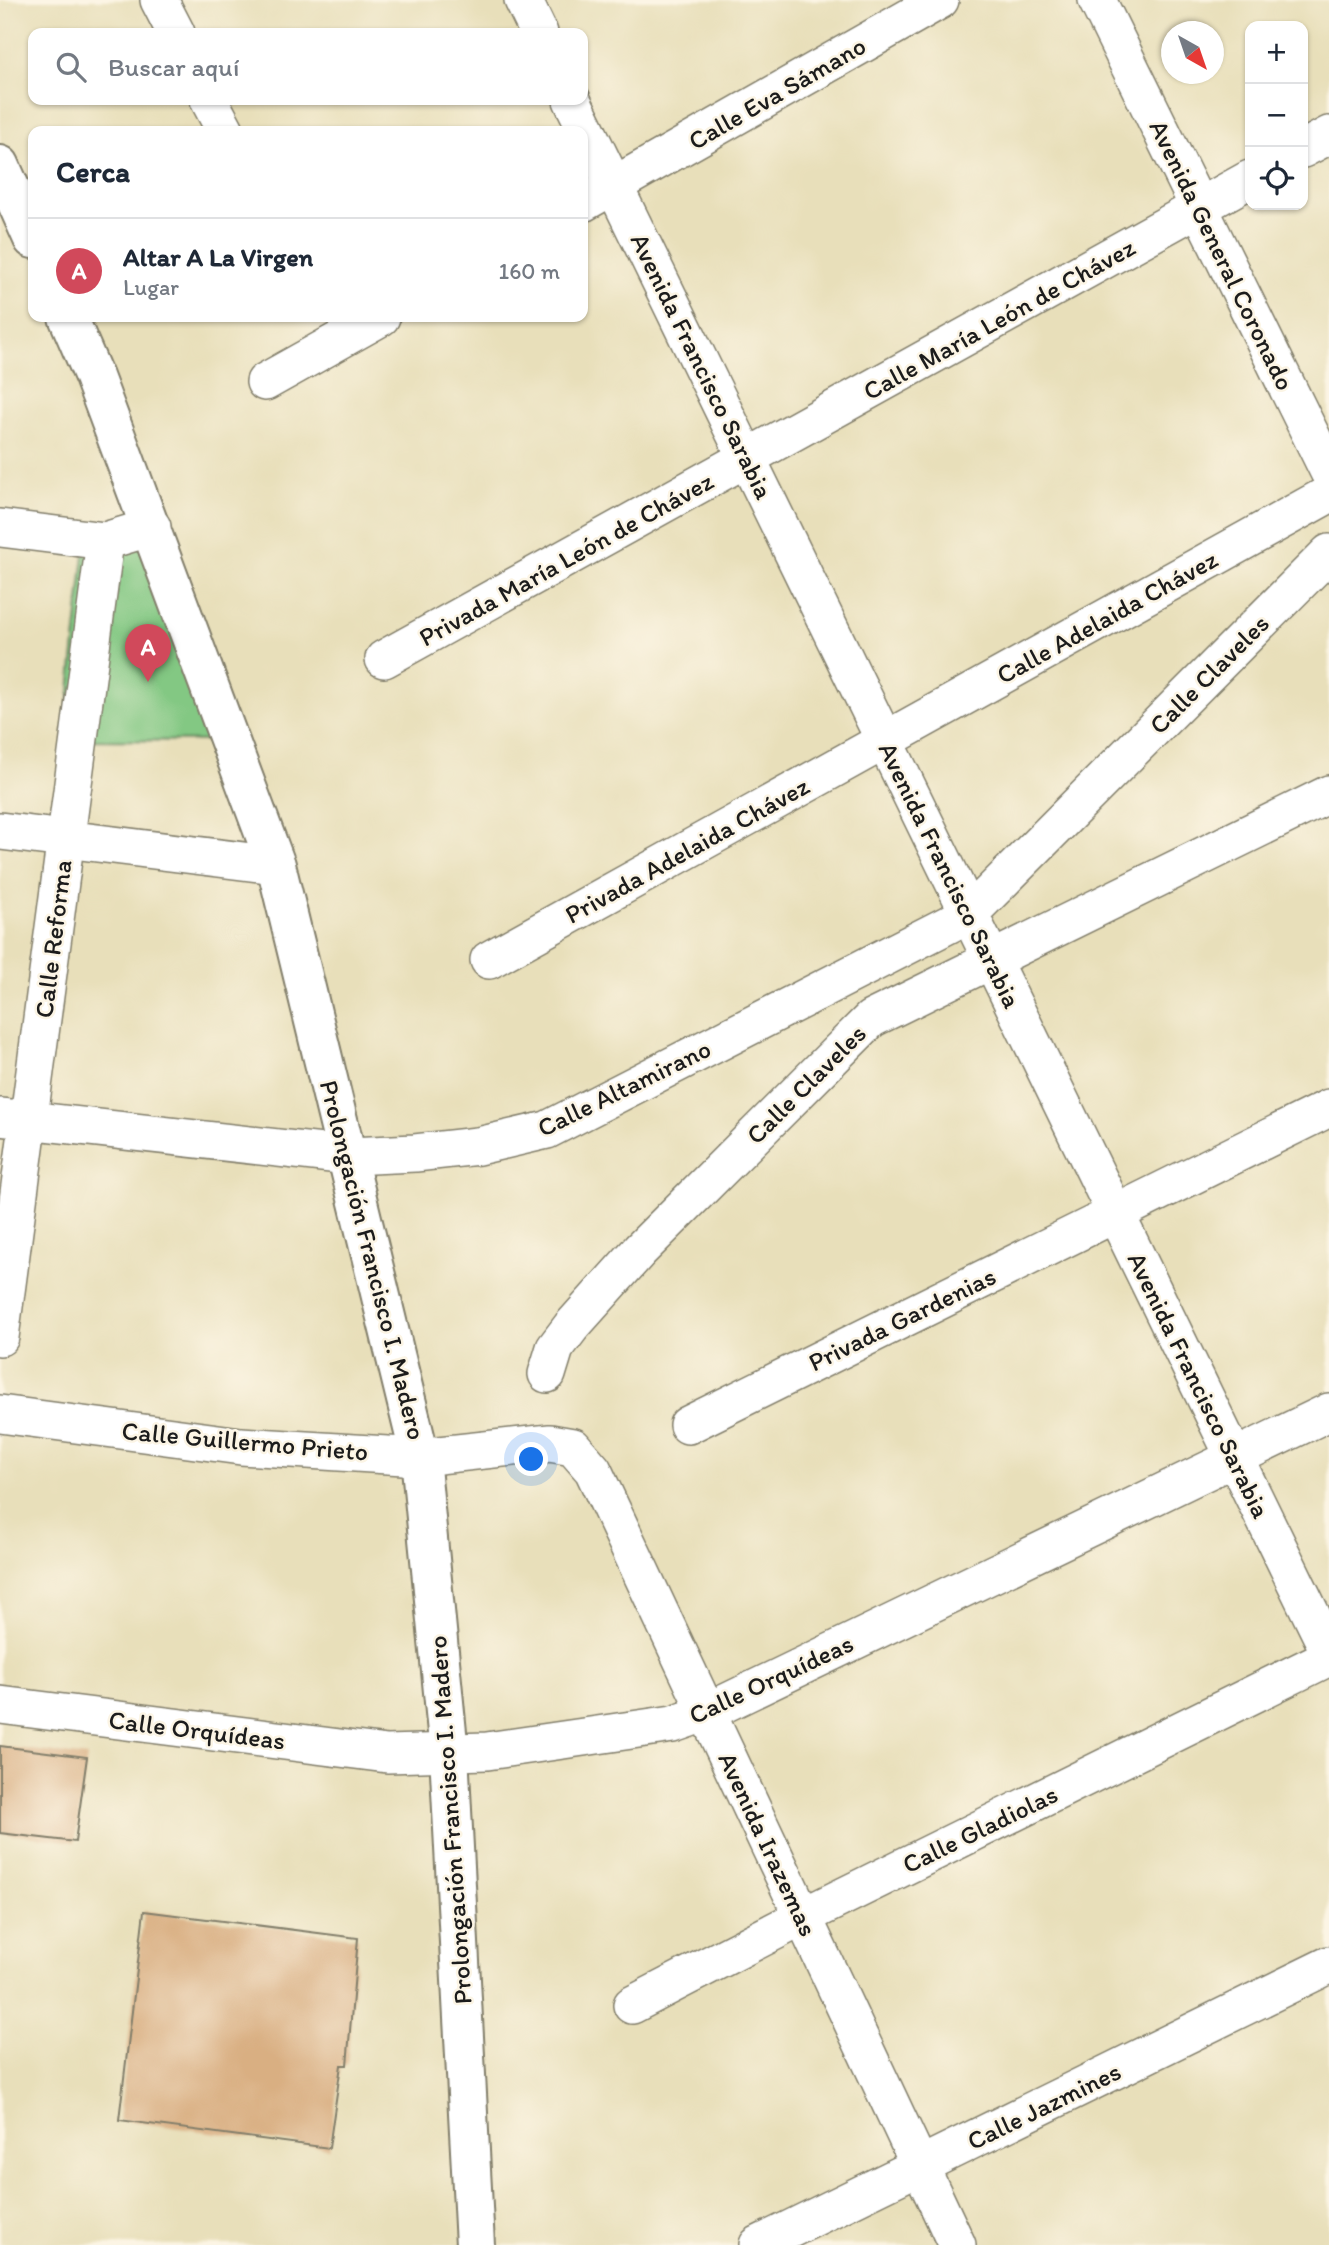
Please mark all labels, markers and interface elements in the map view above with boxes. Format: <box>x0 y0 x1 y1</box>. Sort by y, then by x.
north arrow <box>1161 21 1224 84</box>
map controls <box>1245 21 1308 210</box>
button: + <box>1245 21 1308 84</box>
search box <box>28 28 588 105</box>
street label: Calle Eva Sámano <box>683 29 871 157</box>
icon: search <box>52 48 90 86</box>
text: Buscar aquí <box>108 51 239 83</box>
button: − <box>1245 84 1308 147</box>
street label: Avenida General Coronado <box>1143 115 1301 395</box>
button: locate <box>1245 147 1308 210</box>
text: Cerca <box>56 153 130 190</box>
street label: Avenida Francisco Sarabia <box>624 228 781 505</box>
street label: Calle María León de Chávez <box>857 231 1141 407</box>
text: Altar A La Virgen <box>123 241 313 273</box>
text: A <box>72 257 86 285</box>
text: 160 m <box>498 257 560 285</box>
text: Lugar <box>123 273 179 301</box>
street label: Privada María León de Chávez <box>413 465 719 653</box>
street label: Calle Adelaida Chávez <box>991 543 1223 691</box>
street label: Calle Claveles <box>1142 607 1276 741</box>
pin: A <box>125 624 171 682</box>
street label: Avenida Francisco Sarabia <box>872 737 1029 1014</box>
street label: Privada Adelaida Chávez <box>559 769 815 931</box>
street label: Calle Reforma <box>27 858 79 1020</box>
street label: Calle Claveles <box>739 1017 873 1151</box>
street label: Calle Altamirano <box>532 1032 716 1144</box>
street label: Prolongación Francisco I. Madero <box>313 1077 433 1443</box>
street label: Avenida Francisco Sarabia <box>1121 1247 1278 1524</box>
street label: Privada Gardenias <box>803 1260 1001 1378</box>
street label: Calle Guillermo Prieto <box>120 1414 370 1468</box>
your location <box>514 1442 548 1476</box>
street label: Calle Orquídeas <box>684 1627 858 1731</box>
street label: Prolongación Francisco I. Madero <box>421 1635 479 2005</box>
street label: Calle Orquídeas <box>107 1703 287 1757</box>
street label: Avenida Irazemas <box>711 1747 825 1941</box>
street label: Calle Gladiolas <box>897 1778 1063 1880</box>
street label: Calle Jazmines <box>962 2055 1126 2157</box>

